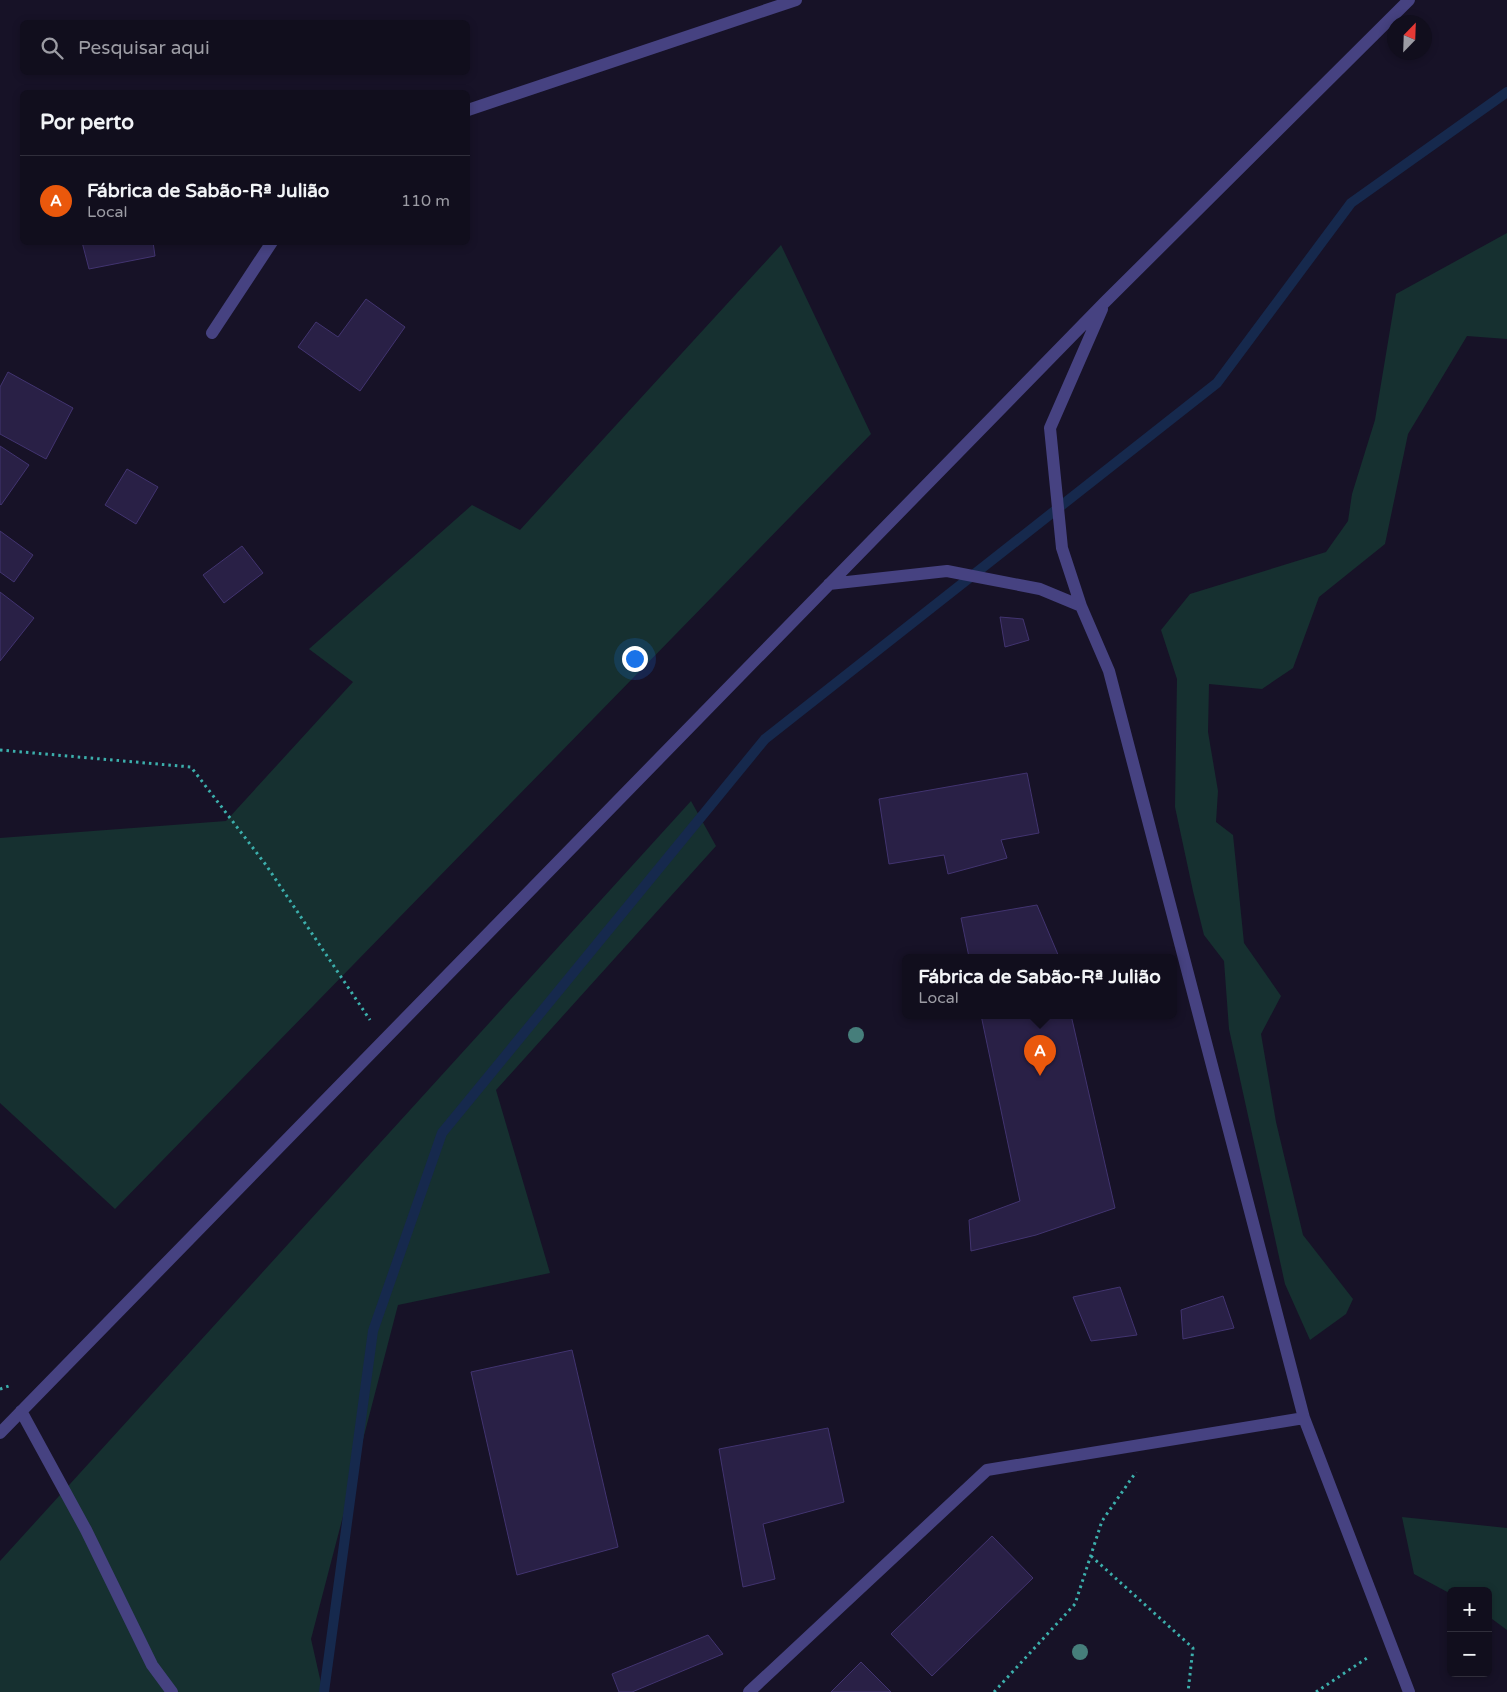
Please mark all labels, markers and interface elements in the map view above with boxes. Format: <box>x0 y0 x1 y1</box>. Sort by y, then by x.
north arrow <box>1387 15 1432 60</box>
search box <box>20 20 470 75</box>
icon: search <box>38 34 66 62</box>
text: Pesquisar aqui <box>78 37 210 59</box>
text: Por perto <box>40 110 134 135</box>
text: Fábrica de Sabão-Rª Julião <box>87 180 329 202</box>
text: A <box>50 191 62 211</box>
text: 110 m <box>401 191 450 211</box>
text: Local <box>87 202 127 222</box>
your location <box>622 646 648 672</box>
popup <box>902 954 1177 1019</box>
text: Fábrica de Sabão-Rª Julião <box>918 966 1161 988</box>
text: Local <box>918 988 959 1008</box>
pin: A <box>1024 1035 1056 1076</box>
map controls <box>1447 1587 1492 1677</box>
button: + <box>1447 1587 1492 1632</box>
button: − <box>1447 1632 1492 1677</box>

